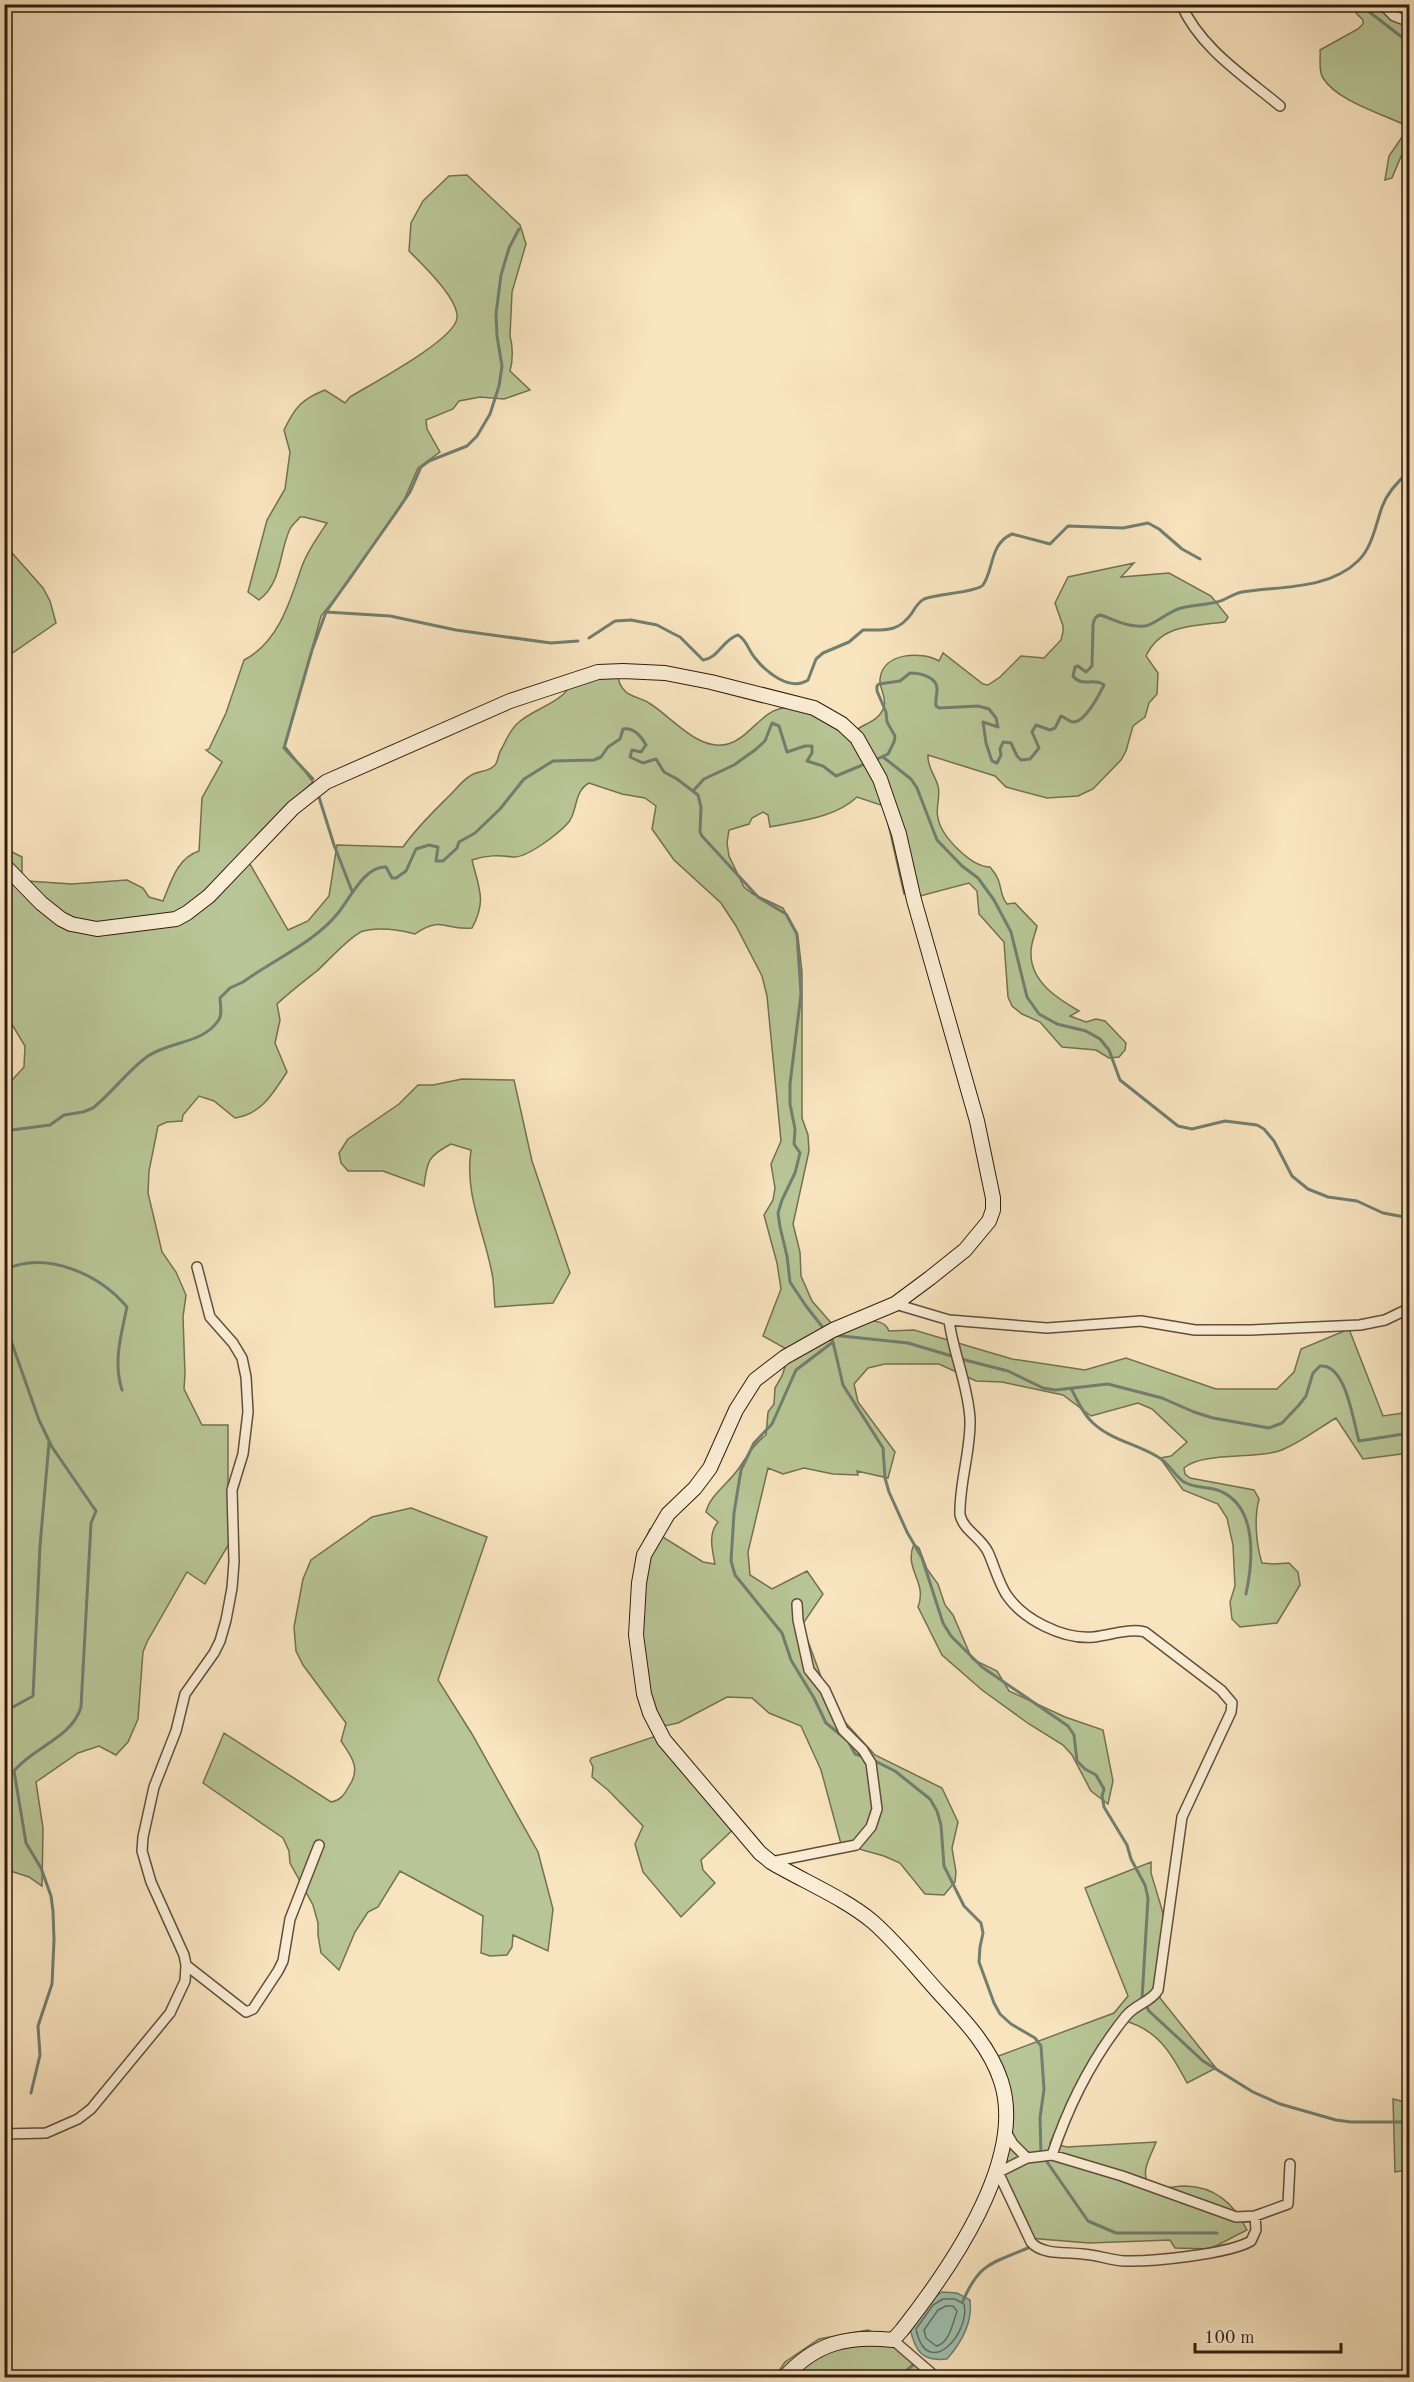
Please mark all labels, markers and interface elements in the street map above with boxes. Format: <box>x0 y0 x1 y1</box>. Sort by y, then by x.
scale bar <box>1195 2316 1340 2354</box>
text: 100 m <box>1204 2329 1255 2347</box>

